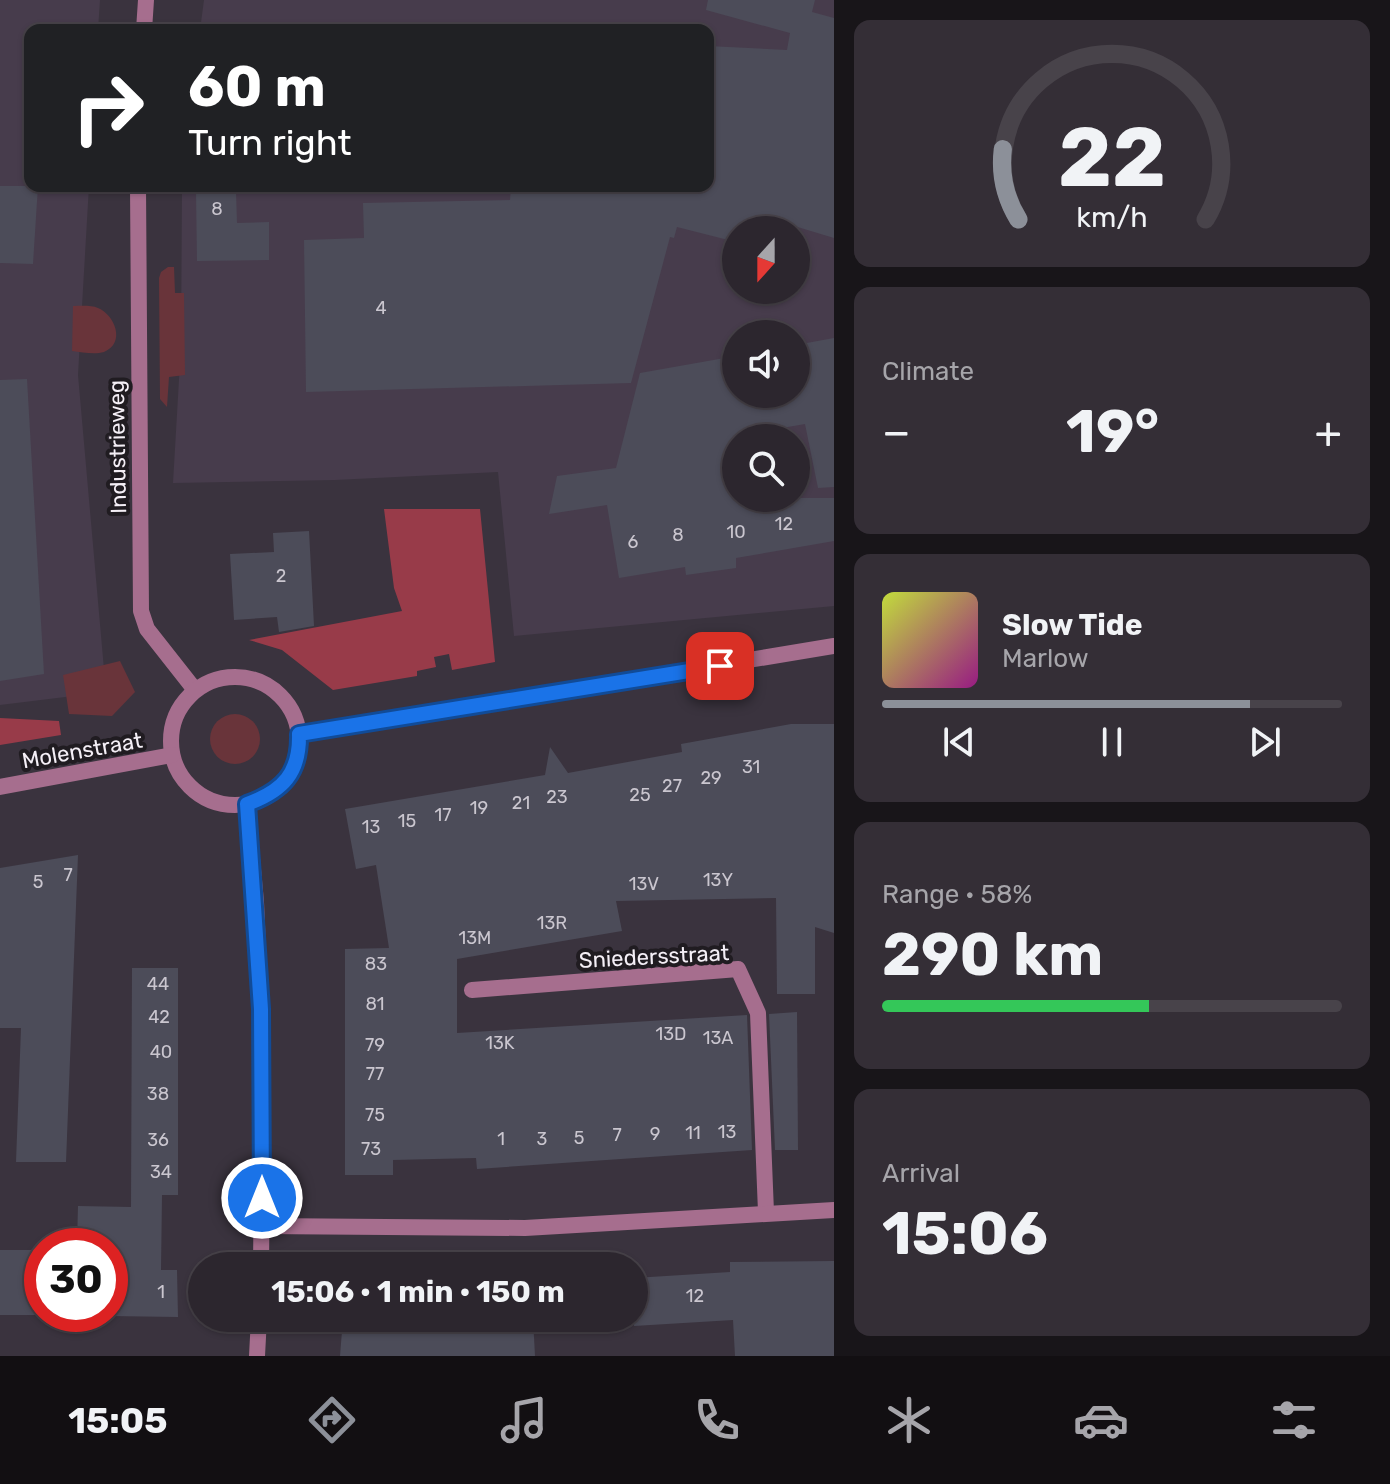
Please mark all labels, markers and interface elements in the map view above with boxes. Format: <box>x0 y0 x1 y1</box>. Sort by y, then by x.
text: 60 m <box>188 54 326 120</box>
icon: right <box>56 56 160 160</box>
text: 22 <box>1058 107 1166 206</box>
text: Turn right <box>188 121 352 164</box>
house number: 8 <box>211 198 223 220</box>
text: km/h <box>1076 200 1148 234</box>
north arrow <box>722 216 810 304</box>
map controls <box>722 216 810 512</box>
house number: 4 <box>375 297 387 319</box>
button: sound <box>722 320 810 408</box>
text: Climate <box>882 356 974 387</box>
street label: Industrieweg <box>103 380 132 514</box>
text: 19° <box>1066 396 1159 467</box>
text: − <box>882 406 911 458</box>
text: + <box>1315 406 1342 458</box>
button: search <box>722 424 810 512</box>
house number: 12 <box>775 513 793 535</box>
house number: 10 <box>726 521 746 543</box>
house number: 8 <box>672 524 684 546</box>
house number: 6 <box>628 531 639 553</box>
house number: 2 <box>276 565 286 587</box>
text: Slow Tide <box>1002 607 1142 643</box>
pin <box>686 632 754 700</box>
text: Marlow <box>1002 643 1089 674</box>
icon: arrive <box>698 644 742 688</box>
icon: previous <box>937 720 981 764</box>
icon: pause <box>1090 720 1134 764</box>
icon: next <box>1243 720 1287 764</box>
street label: Molenstraat <box>20 727 145 774</box>
house number: 31 <box>742 756 760 778</box>
house number: 29 <box>700 767 722 789</box>
house number: 27 <box>662 775 682 797</box>
house number: 25 <box>629 784 651 806</box>
house number: 23 <box>546 786 568 808</box>
house number: 21 <box>512 792 530 814</box>
house number: 19 <box>470 797 488 819</box>
house number: 17 <box>435 804 451 826</box>
house number: 15 <box>398 810 416 832</box>
house number: 13 <box>362 816 380 838</box>
house number: 7 <box>63 864 73 886</box>
house number: 13Y <box>703 869 733 891</box>
house number: 5 <box>33 871 43 893</box>
house number: 13V <box>629 873 659 895</box>
text: Range · 58% <box>882 879 1032 910</box>
house number: 13R <box>537 912 567 934</box>
text: 290 km <box>882 919 1103 990</box>
house number: 13M <box>459 927 491 949</box>
street label: Sniedersstraat <box>578 939 730 974</box>
house number: 83 <box>365 953 387 975</box>
house number: 44 <box>147 973 169 995</box>
house number: 81 <box>365 993 385 1015</box>
house number: 42 <box>148 1006 170 1028</box>
house number: 13D <box>656 1023 686 1045</box>
house number: 13A <box>703 1027 733 1049</box>
house number: 13K <box>485 1032 515 1054</box>
house number: 79 <box>365 1034 385 1056</box>
house number: 40 <box>150 1041 172 1063</box>
house number: 77 <box>366 1063 384 1085</box>
house number: 38 <box>147 1083 169 1105</box>
house number: 75 <box>365 1104 385 1126</box>
house number: 13 <box>718 1121 736 1143</box>
house number: 11 <box>685 1122 701 1144</box>
house number: 9 <box>650 1123 660 1145</box>
house number: 7 <box>612 1124 622 1146</box>
house number: 5 <box>574 1127 584 1149</box>
house number: 1 <box>497 1128 505 1150</box>
house number: 3 <box>537 1128 547 1150</box>
house number: 36 <box>147 1129 169 1151</box>
house number: 73 <box>361 1138 381 1160</box>
position arrow <box>220 1156 304 1240</box>
text: Arrival <box>882 1158 960 1189</box>
house number: 34 <box>150 1161 172 1183</box>
text: 15:06 <box>882 1198 1048 1269</box>
speed limit sign: 30 <box>24 1228 128 1332</box>
text: 15:06 · 1 min · 150 m <box>271 1274 565 1310</box>
house number: 1 <box>157 1281 165 1303</box>
house number: 12 <box>686 1285 704 1307</box>
icon: directions <box>304 1392 360 1448</box>
icon: music <box>496 1392 552 1448</box>
icon: phone <box>689 1392 745 1448</box>
icon: climate <box>881 1392 937 1448</box>
icon: car <box>1073 1392 1129 1448</box>
icon: filters <box>1266 1392 1322 1448</box>
text: 15:05 <box>68 1399 168 1442</box>

